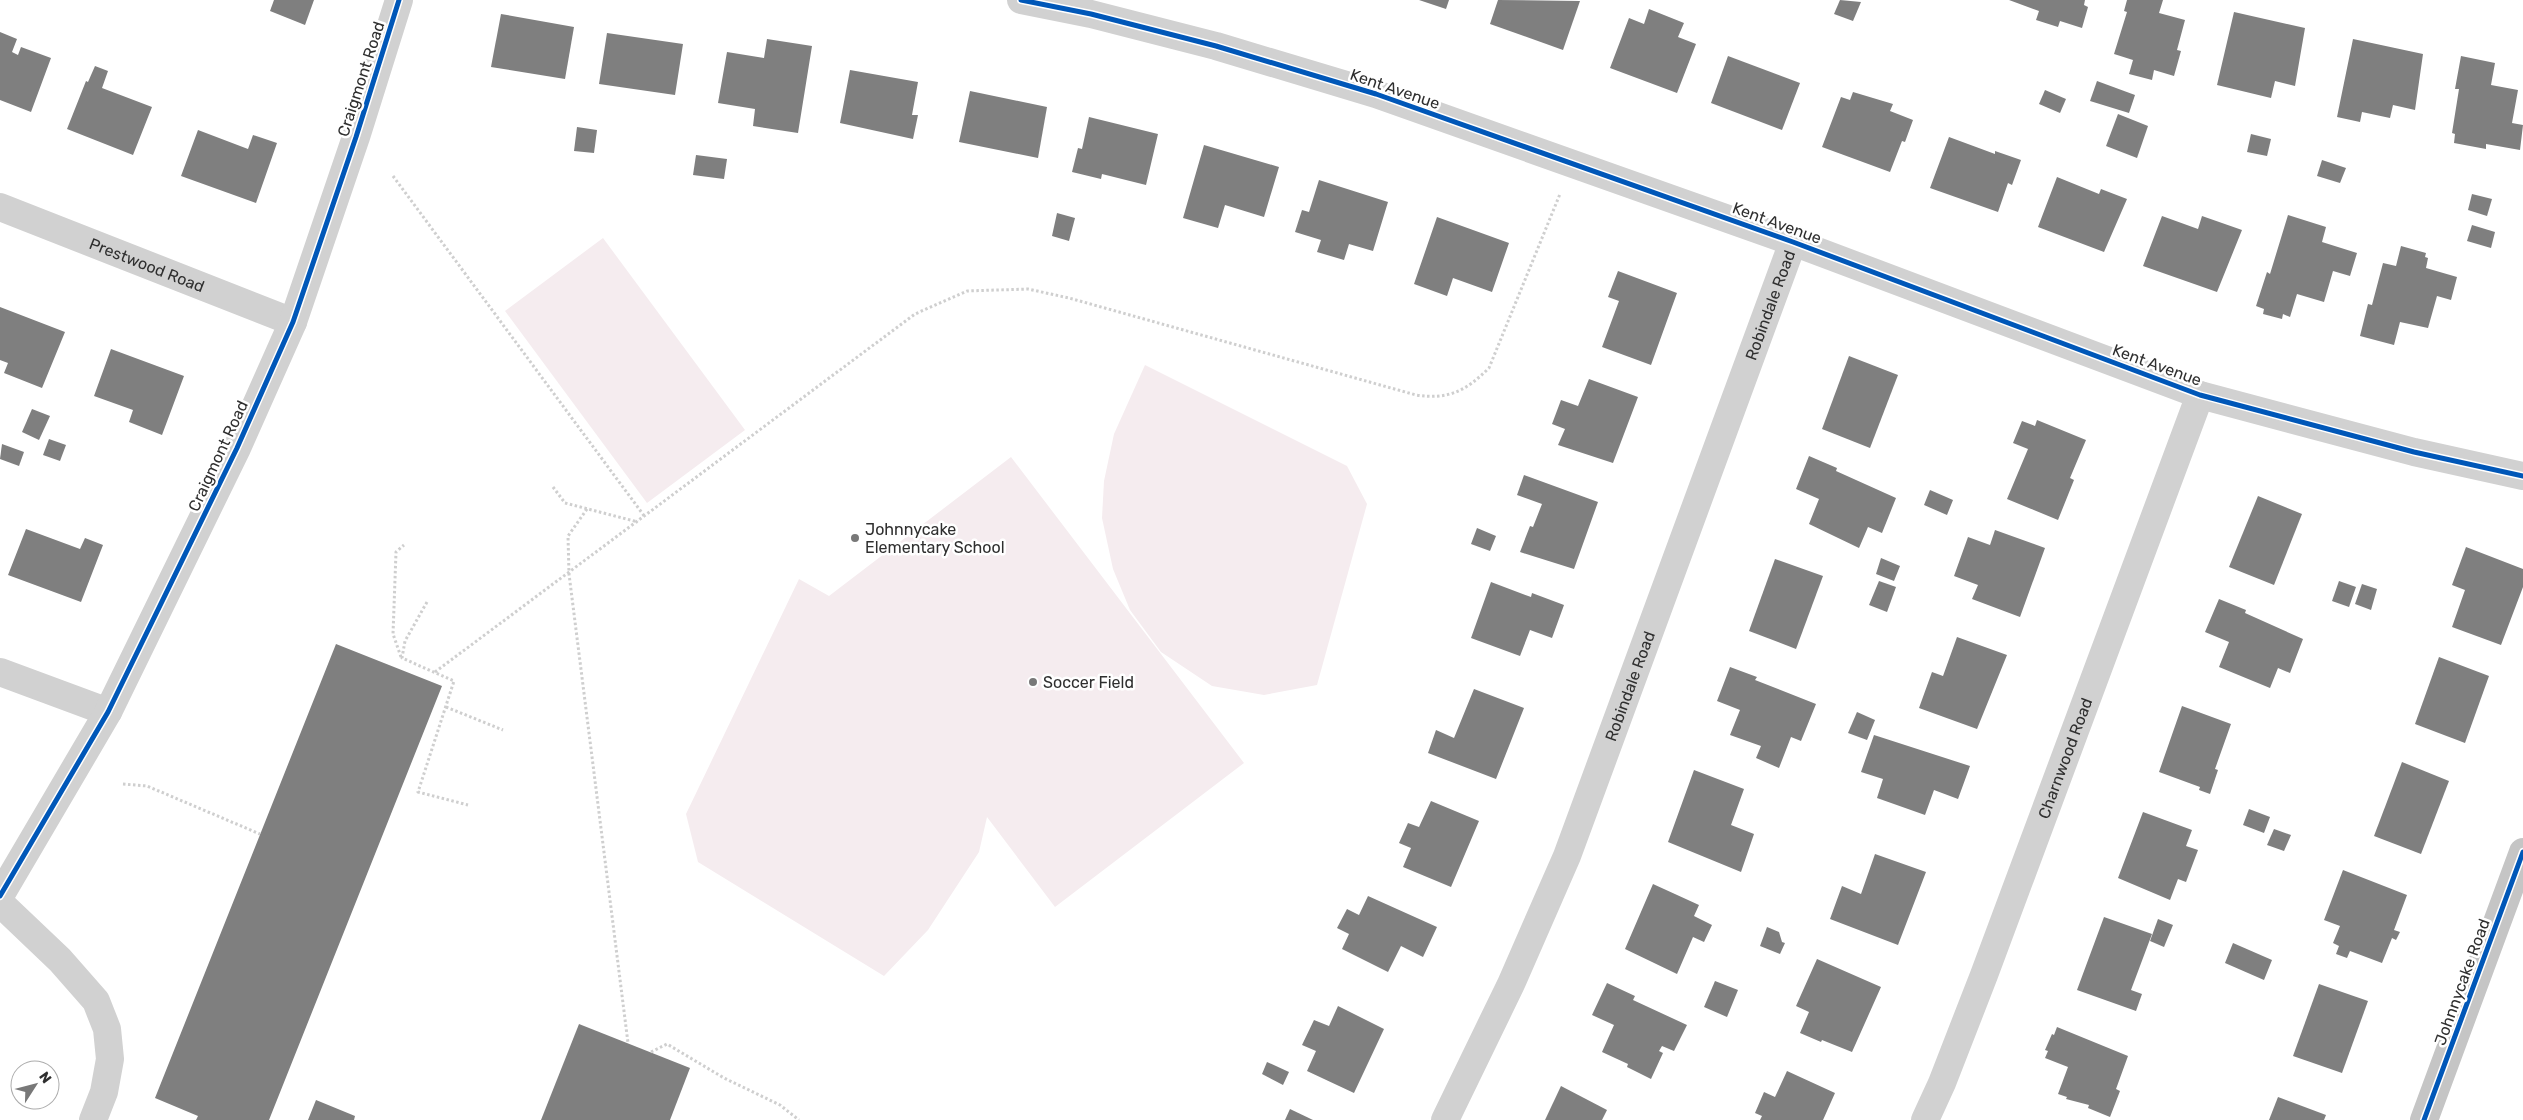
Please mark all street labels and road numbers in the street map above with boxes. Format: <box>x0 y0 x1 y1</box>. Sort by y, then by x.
street label: Craigmont Road <box>333 19 389 139</box>
street label: Kent Avenue <box>1348 65 1442 113</box>
street label: Kent Avenue <box>1730 198 1824 248</box>
street label: Prestwood Road <box>87 234 207 296</box>
street label: Robindale Road <box>1741 247 1799 363</box>
street label: Kent Avenue <box>2110 340 2204 390</box>
street label: Craigmont Road <box>184 398 252 514</box>
street label: Robindale Road <box>1601 628 1658 744</box>
street label: Charnwood Road <box>2034 695 2096 821</box>
street label: Johnnycake Road <box>2430 916 2494 1048</box>

